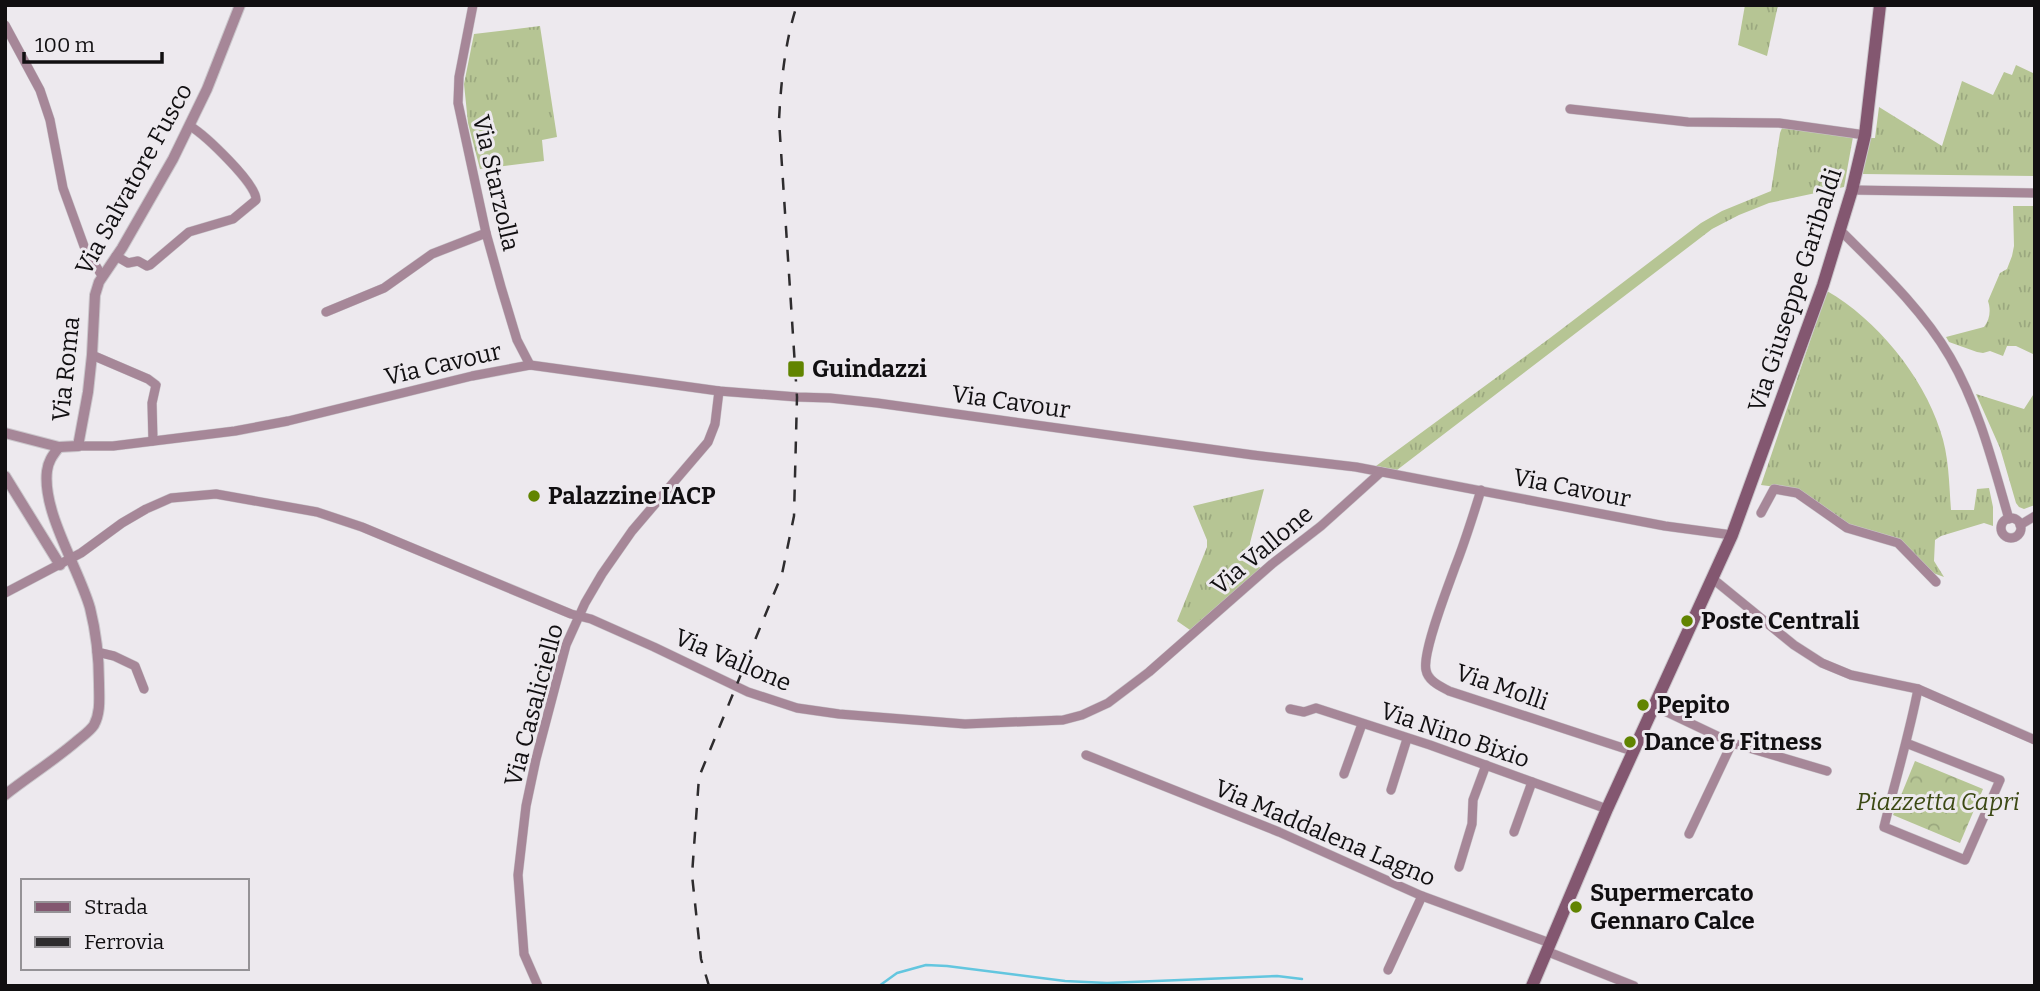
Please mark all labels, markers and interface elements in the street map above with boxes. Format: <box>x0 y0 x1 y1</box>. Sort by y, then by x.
scale bar <box>24 21 163 65</box>
text: 100 m <box>35 32 95 58</box>
street label: Via Salvatore Fusco <box>70 78 198 280</box>
street label: Via Starzolla <box>467 112 525 254</box>
street label: Via Giuseppe Garibaldi <box>1742 165 1848 415</box>
street label: Via Roma <box>47 315 85 423</box>
street label: Via Cavour <box>382 337 505 391</box>
place label: Guindazzi <box>812 355 927 383</box>
marker: Guindazzi <box>786 359 806 379</box>
street label: Via Cavour <box>950 380 1072 424</box>
street label: Via Cavour <box>1511 463 1634 513</box>
place label: Palazzine IACP <box>548 482 716 510</box>
marker: Palazzine IACP <box>526 488 542 504</box>
street label: Via Vallone <box>1206 499 1318 601</box>
place label: Poste Centrali <box>1701 607 1860 635</box>
marker: Poste Centrali <box>1679 613 1695 629</box>
street label: Via Casaliciello <box>499 621 569 789</box>
street label: Via Vallone <box>670 623 796 697</box>
street label: Via Molli <box>1452 658 1552 716</box>
place label: Pepito <box>1657 691 1730 719</box>
street label: Via Nino Bixio <box>1377 696 1533 774</box>
marker: Pepito <box>1635 697 1651 713</box>
place label: Dance & Fitness <box>1644 728 1822 756</box>
marker: Dance & Fitness <box>1622 734 1638 750</box>
street label: Via Maddalena Lagno <box>1210 774 1440 892</box>
park label: Piazzetta Capri <box>1856 788 2020 816</box>
legend <box>21 879 248 970</box>
place label: Supermercato Gennaro Calce <box>1590 879 1755 935</box>
text: Strada <box>84 894 148 920</box>
marker: Supermercato Gennaro Calce <box>1568 899 1584 915</box>
text: Ferrovia <box>84 929 165 955</box>

